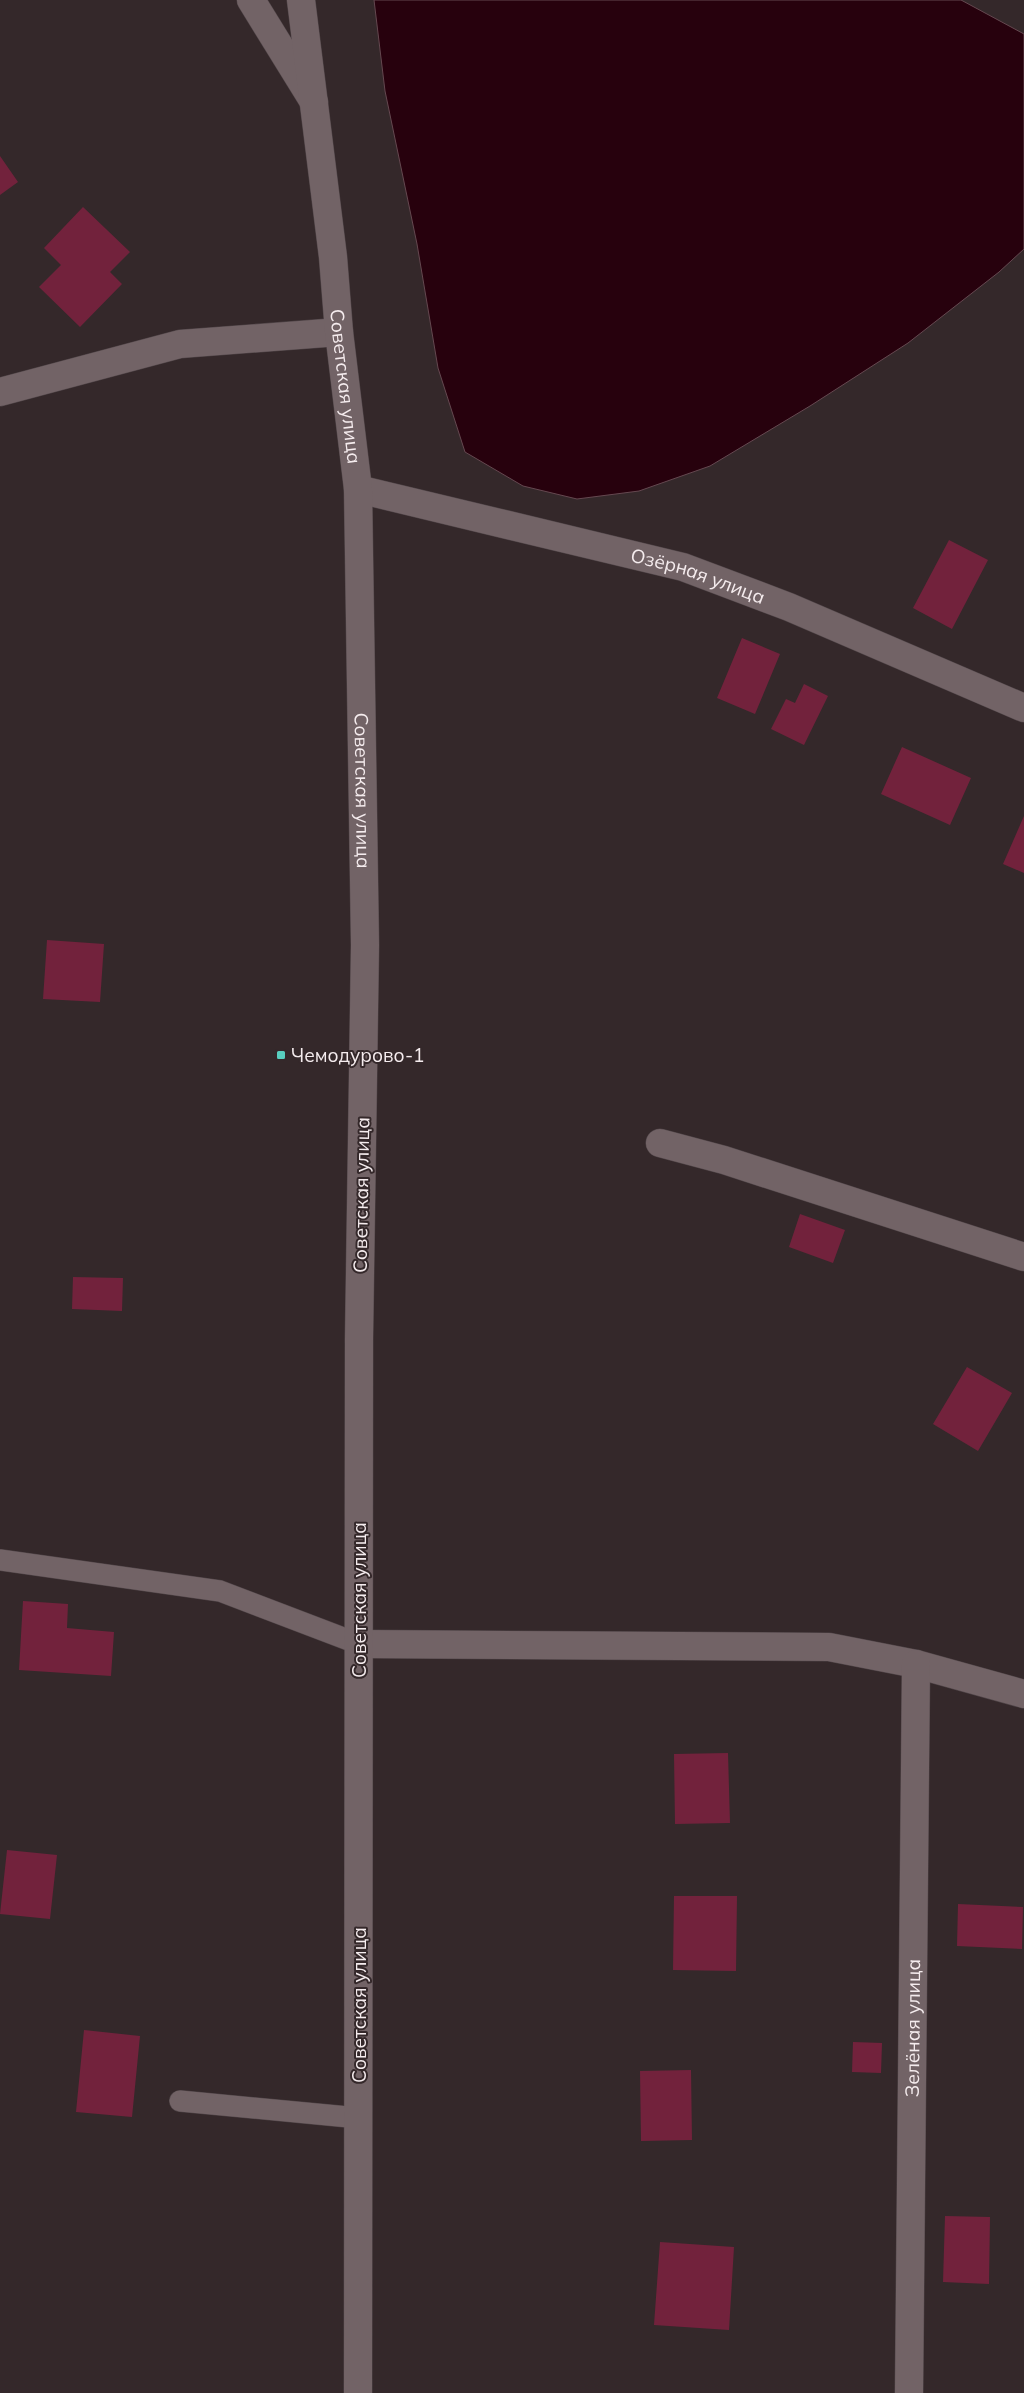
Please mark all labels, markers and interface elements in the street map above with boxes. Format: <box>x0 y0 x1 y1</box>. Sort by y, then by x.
street label: Советская улица <box>325 308 367 465</box>
street label: Озёрная улица <box>628 543 769 609</box>
street label: Советская улица <box>349 712 376 869</box>
place label: Чемодурово-1 <box>291 1043 424 1067</box>
marker: Чемодурово-1 <box>275 1049 287 1061</box>
street label: Советская улица <box>348 1117 374 1273</box>
street label: Советская улица <box>347 1522 371 1678</box>
street label: Советская улица <box>347 1927 371 2083</box>
street label: Зелёная улица <box>900 1959 925 2097</box>

